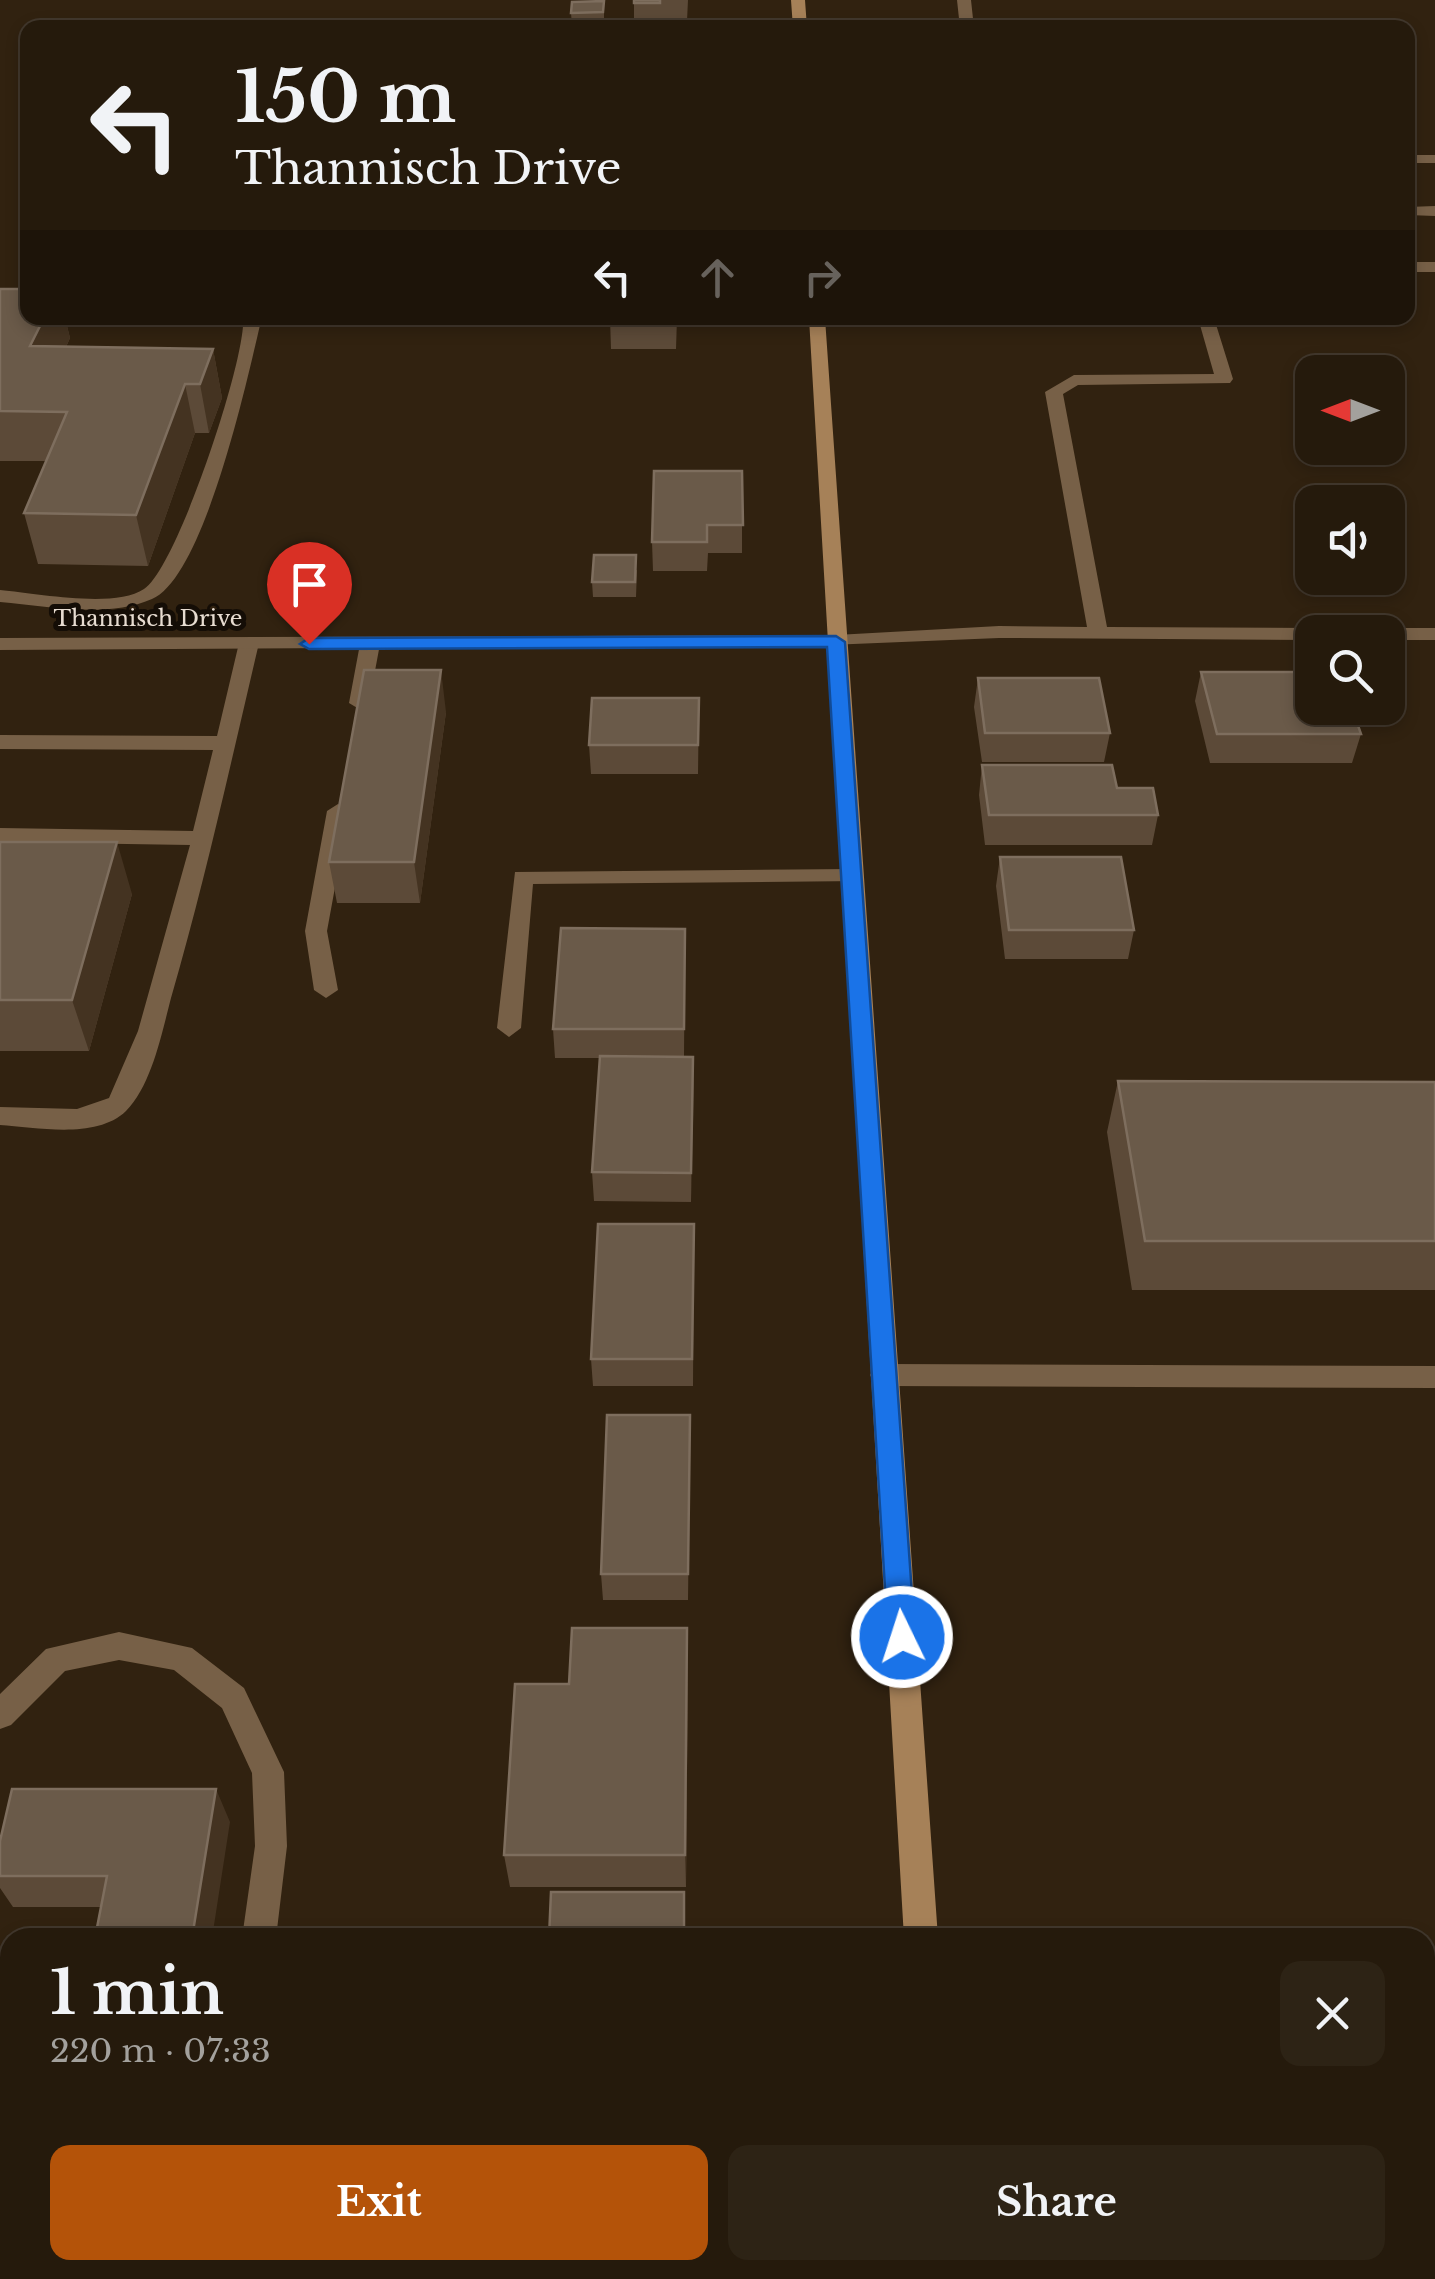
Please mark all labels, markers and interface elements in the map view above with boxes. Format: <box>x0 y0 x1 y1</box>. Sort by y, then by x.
text: 150 m <box>235 54 456 141</box>
icon: left <box>70 60 200 190</box>
text: Thannisch Drive <box>235 140 621 196</box>
icon: left <box>585 250 640 305</box>
icon: ahead <box>690 250 745 305</box>
icon: right <box>795 250 850 305</box>
north arrow <box>1295 355 1405 465</box>
map controls <box>1295 355 1405 725</box>
button: sound <box>1295 485 1405 595</box>
pin <box>267 542 352 645</box>
icon: arrive <box>282 557 337 612</box>
street label: Thannisch Drive <box>54 605 242 632</box>
button: search <box>1295 615 1405 725</box>
position arrow <box>850 1585 954 1689</box>
text: 1 min <box>50 1956 224 2030</box>
button: close <box>1280 1961 1385 2066</box>
text: 220 m · 07:33 <box>50 2031 271 2071</box>
button: Exit <box>50 2145 708 2260</box>
button: Share <box>728 2145 1385 2260</box>

